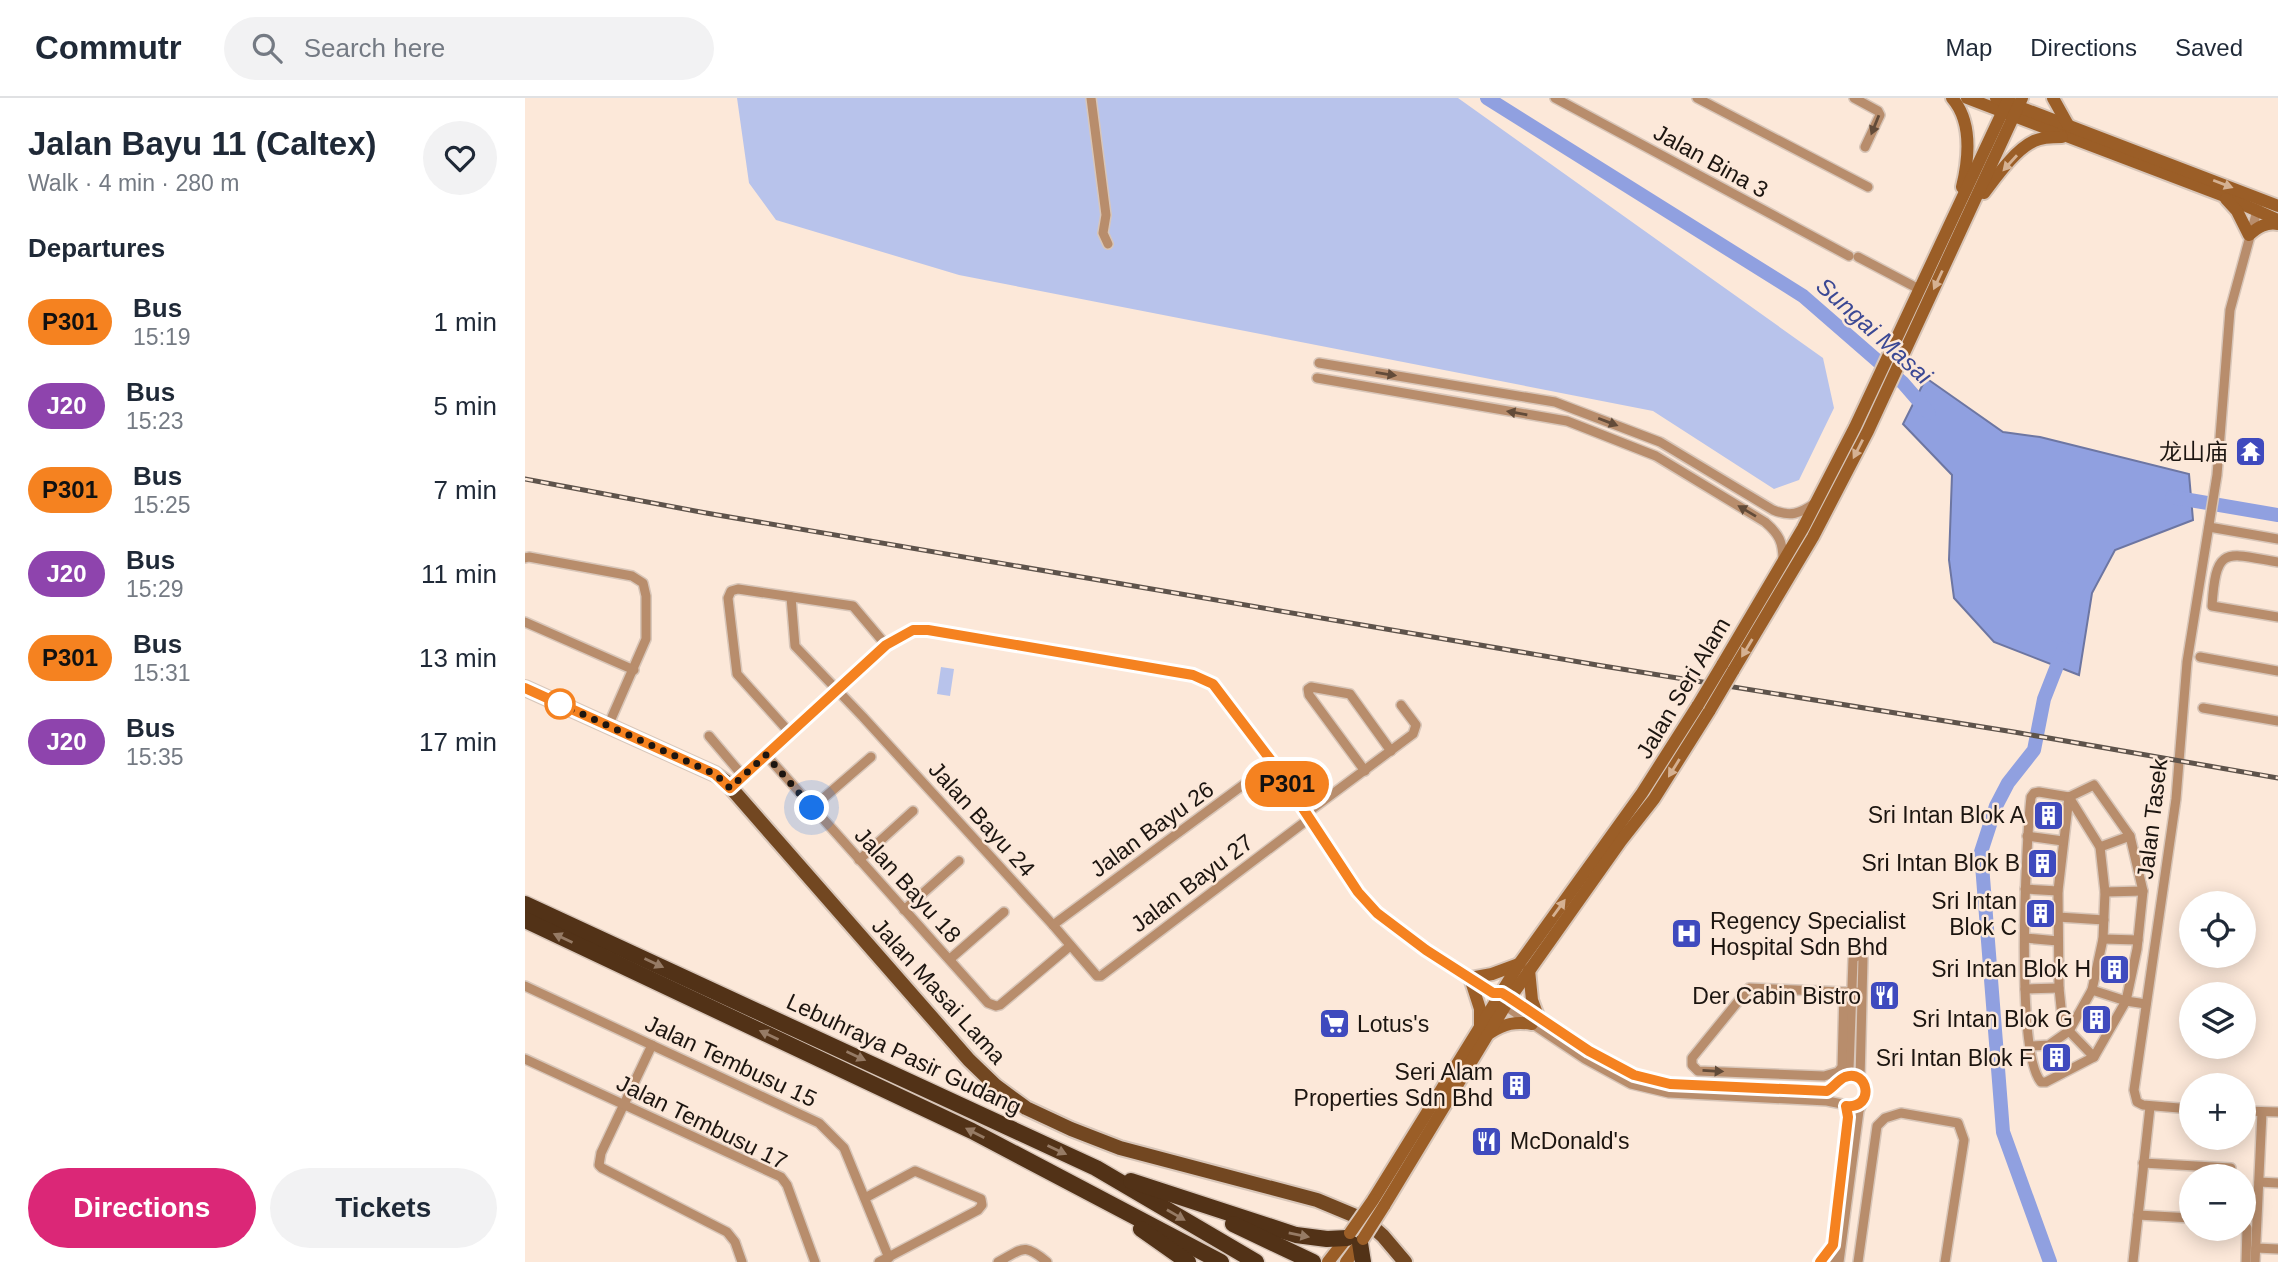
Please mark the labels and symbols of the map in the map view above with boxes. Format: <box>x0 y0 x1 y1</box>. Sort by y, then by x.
one-way arrow <box>1869 115 1881 135</box>
street label: Jalan Bina 3 <box>1649 119 1773 203</box>
one-way arrow <box>2003 154 2018 171</box>
one-way arrow <box>2213 178 2234 189</box>
one-way arrow <box>1932 270 1943 291</box>
water label: Sungai Masai <box>1811 272 1938 390</box>
one-way arrow <box>1375 369 1397 380</box>
one-way arrow <box>1506 407 1528 418</box>
one-way arrow <box>1597 416 1618 427</box>
temple icon: 龙山庙 <box>2234 435 2268 469</box>
one-way arrow <box>1853 439 1864 459</box>
place label: 龙山庙 <box>2159 439 2228 465</box>
one-way arrow <box>1737 504 1756 517</box>
street label: Jalan Seri Alam <box>1631 613 1735 763</box>
one-way arrow <box>1741 638 1753 657</box>
unlabelled marker <box>545 689 575 719</box>
street label: Jalan Bayu 24 <box>924 756 1041 882</box>
street label: Jalan Tasek <box>2132 757 2172 881</box>
one-way arrow <box>1667 758 1680 777</box>
line badge: P301 <box>1238 761 1336 807</box>
street label: Jalan Bayu 26 <box>1085 776 1219 882</box>
your location <box>794 790 829 825</box>
building icon: Sri Intan Blok A <box>2031 798 2065 832</box>
place label: Sri Intan Blok A <box>1868 802 2026 828</box>
street label: Jalan Bayu 18 <box>850 822 966 948</box>
street label: Jalan Bayu 27 <box>1126 829 1258 937</box>
building icon: Sri Intan Blok B <box>2026 846 2060 880</box>
place label: Sri Intan Blok B <box>1861 850 2020 876</box>
place label: Sri Intan Blok C <box>1931 888 2017 940</box>
building icon: Sri Intan Blok C <box>2023 897 2057 931</box>
one-way arrow <box>1552 899 1566 917</box>
place label: Regency Specialist Hospital Sdn Bhd <box>1710 908 1906 960</box>
street label: Jalan Masai Lama <box>867 913 1011 1069</box>
hospital icon: Regency Specialist Hospital Sdn Bhd <box>1670 917 1704 951</box>
one-way arrow <box>553 932 574 943</box>
building icon: Sri Intan Blok H <box>2097 952 2131 986</box>
place label: Sri Intan Blok H <box>1931 956 2091 982</box>
one-way arrow <box>644 958 664 969</box>
restaurant icon: Der Cabin Bistro <box>1867 979 1901 1013</box>
place label: Der Cabin Bistro <box>1692 983 1861 1009</box>
street label: Lebuhraya Pasir Gudang <box>783 988 1025 1120</box>
building icon: Sri Intan Blok G <box>2079 1002 2113 1036</box>
place label: Sri Intan Blok G <box>1912 1006 2073 1032</box>
supermarket icon: Lotus's <box>1317 1007 1351 1041</box>
street label: Jalan Tembusu 15 <box>641 1010 821 1112</box>
place label: Lotus's <box>1357 1011 1429 1037</box>
one-way arrow <box>759 1029 779 1041</box>
building icon: Sri Intan Blok F <box>2039 1041 2073 1075</box>
place label: Sri Intan Blok F <box>1876 1045 2033 1071</box>
one-way arrow <box>846 1051 866 1062</box>
place label: Seri Alam Properties Sdn Bhd <box>1294 1059 1493 1111</box>
one-way arrow <box>1702 1066 1724 1077</box>
building icon: Seri Alam Properties Sdn Bhd <box>1499 1068 1533 1102</box>
street label: Jalan Tembusu 17 <box>613 1069 791 1175</box>
restaurant icon: McDonald's <box>1470 1124 1504 1158</box>
one-way arrow <box>965 1127 985 1138</box>
place label: McDonald's <box>1510 1128 1629 1154</box>
one-way arrow <box>1047 1144 1067 1156</box>
one-way arrow <box>1167 1209 1186 1221</box>
one-way arrow <box>1288 1230 1310 1241</box>

